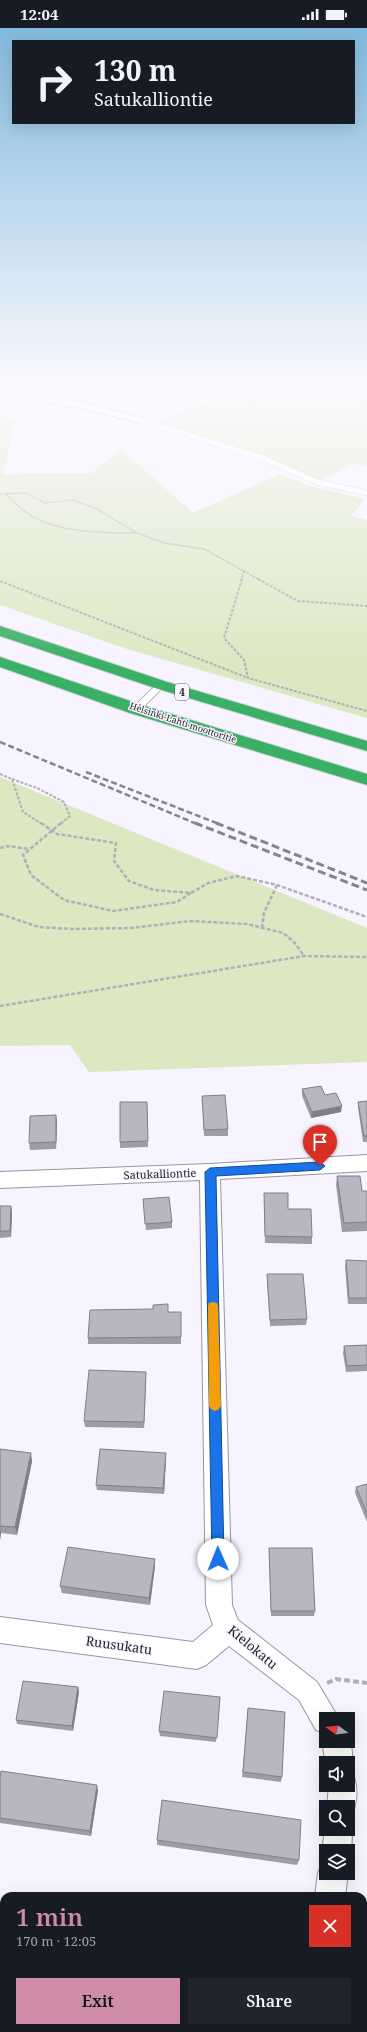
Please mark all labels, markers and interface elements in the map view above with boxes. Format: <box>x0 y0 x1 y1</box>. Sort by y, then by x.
text: 12:04 <box>20 4 58 24</box>
text: 130 m <box>94 51 176 89</box>
icon: right <box>28 56 80 108</box>
text: Satukalliontie <box>94 87 213 111</box>
road number: 4 <box>175 684 189 700</box>
street label: Helsinki-Lahti moottoritie <box>128 699 238 746</box>
pin <box>303 1125 337 1166</box>
icon: arrive <box>309 1131 331 1153</box>
street label: Satukalliontie <box>123 1165 197 1182</box>
position arrow <box>197 1538 239 1580</box>
street label: Kielokatu <box>224 1621 282 1673</box>
street label: Ruusukatu <box>85 1631 153 1659</box>
north arrow <box>319 1712 355 1748</box>
map controls <box>319 1712 355 1880</box>
button: sound <box>319 1756 355 1792</box>
button: search <box>319 1800 355 1836</box>
button: layers <box>319 1844 355 1880</box>
text: 1 min <box>16 1900 83 1933</box>
button: close <box>309 1905 351 1947</box>
text: 170 m · 12:05 <box>16 1932 96 1950</box>
button: Exit <box>16 1978 180 2024</box>
button: Share <box>188 1978 351 2024</box>

